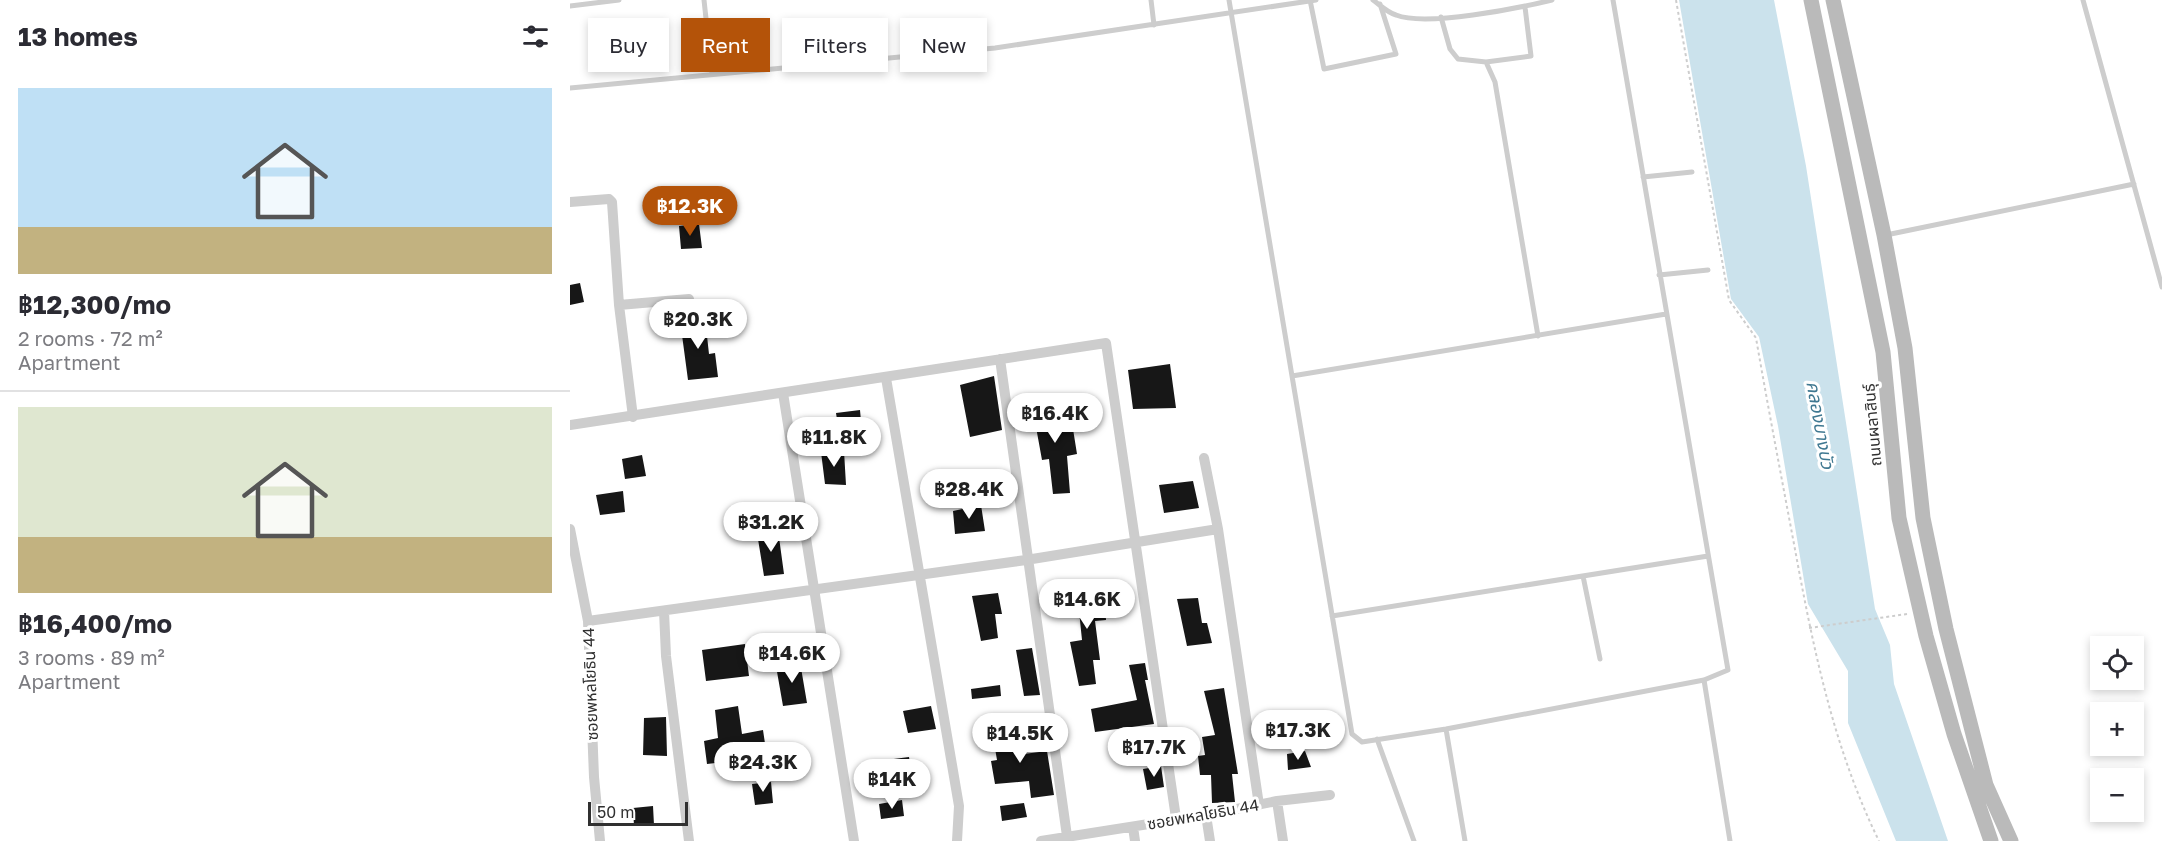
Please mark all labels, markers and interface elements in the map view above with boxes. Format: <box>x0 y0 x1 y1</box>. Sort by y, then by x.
chip: Buy <box>588 18 669 72</box>
chip: Rent <box>681 18 770 72</box>
chip: Filters <box>782 18 888 72</box>
chip: New <box>900 18 987 72</box>
icon: filters <box>519 20 552 53</box>
text: 13 homes <box>18 21 138 52</box>
icon: home <box>231 127 339 235</box>
pin: ฿12.3K <box>641 186 739 237</box>
text: ฿12.3K <box>656 193 724 217</box>
text: ฿12,300/mo <box>18 289 171 320</box>
pin: ฿20.3K <box>649 299 747 350</box>
text: ฿20.3K <box>663 306 733 330</box>
text: 2 rooms · 72 m² <box>18 326 163 350</box>
text: Apartment <box>18 350 121 374</box>
water label: คลองบางบัว <box>1802 379 1840 472</box>
street label: ถนนผลาสินธุ์ <box>1858 383 1886 467</box>
pin: ฿16.4K <box>1006 393 1104 444</box>
text: ฿16.4K <box>1021 400 1089 424</box>
pin: ฿11.8K <box>785 417 883 468</box>
text: ฿11.8K <box>801 424 867 448</box>
icon: home <box>231 446 339 554</box>
pin: ฿28.4K <box>920 469 1018 520</box>
text: ฿28.4K <box>934 476 1004 500</box>
pin: ฿31.2K <box>722 502 820 553</box>
text: ฿31.2K <box>737 509 805 533</box>
pin: ฿14.6K <box>1038 579 1136 630</box>
text: ฿14.6K <box>1053 586 1121 610</box>
text: ฿16,400/mo <box>18 608 172 639</box>
street label: ซอยพหลโยธิน 44 <box>578 627 602 741</box>
pin: ฿14.6K <box>743 633 841 684</box>
map controls <box>2090 636 2144 822</box>
button: locate <box>2090 636 2144 690</box>
text: ฿14.6K <box>758 640 826 664</box>
text: 3 rooms · 89 m² <box>18 645 165 669</box>
text: Apartment <box>18 669 121 693</box>
button: + <box>2090 702 2144 756</box>
pin: ฿17.3K <box>1249 710 1347 761</box>
pin: ฿14.5K <box>971 713 1069 764</box>
text: ฿17.3K <box>1265 717 1331 741</box>
text: ฿14.5K <box>986 720 1054 744</box>
pin: ฿17.7K <box>1105 727 1203 778</box>
text: ฿17.7K <box>1122 734 1186 758</box>
pin: ฿24.3K <box>714 742 812 793</box>
text: ฿24.3K <box>728 749 798 773</box>
pin: ฿14K <box>856 759 928 810</box>
text: ฿14K <box>868 766 916 790</box>
button: − <box>2090 768 2144 822</box>
street label: ซอยพหลโยธิน 44 <box>1146 794 1260 834</box>
scale bar <box>588 799 688 826</box>
text: 50 m <box>597 802 634 822</box>

